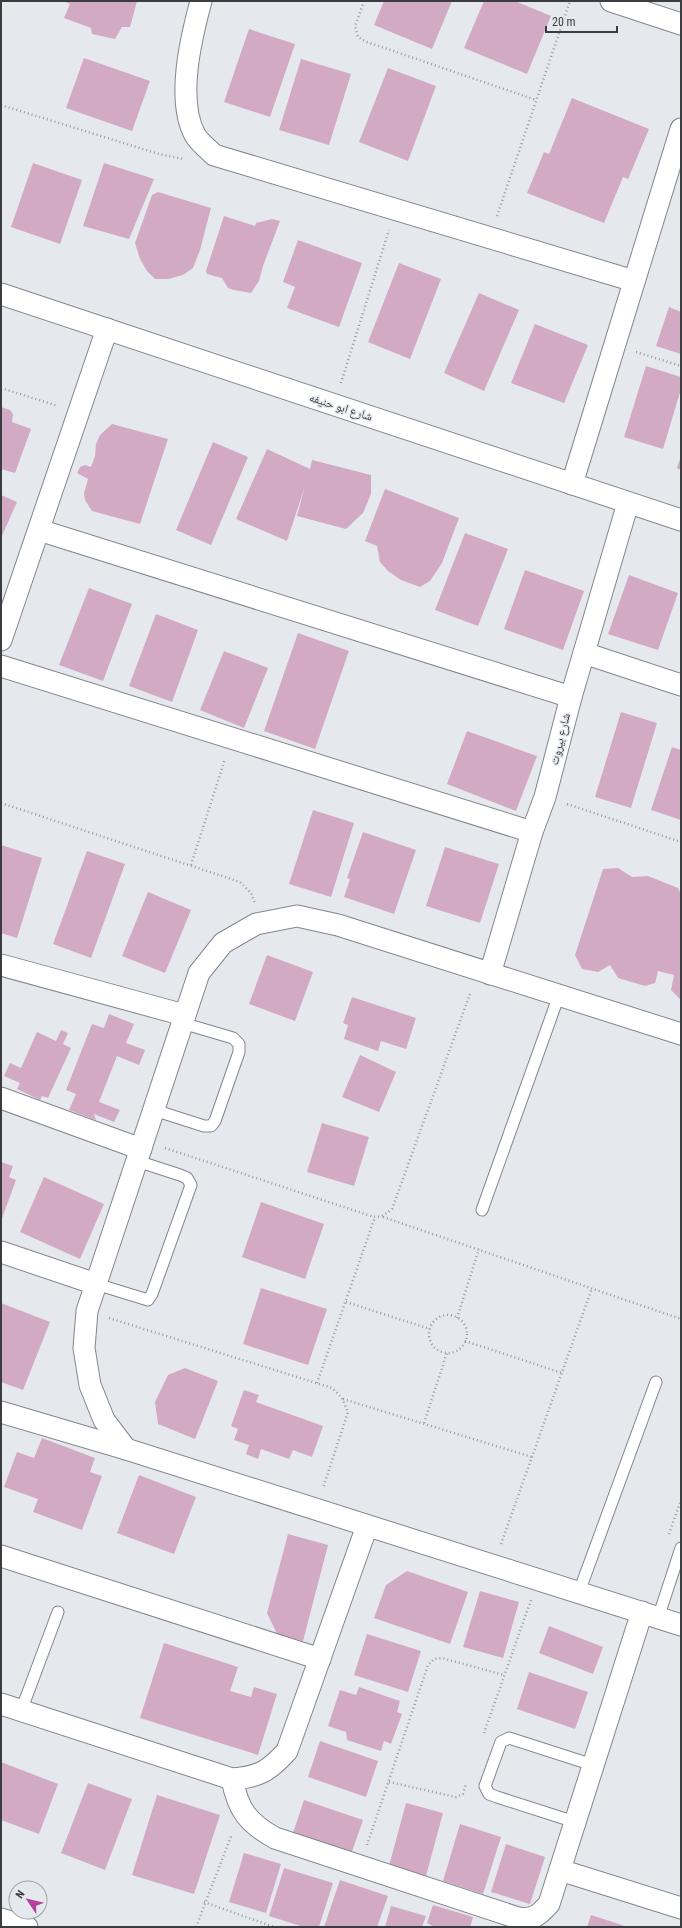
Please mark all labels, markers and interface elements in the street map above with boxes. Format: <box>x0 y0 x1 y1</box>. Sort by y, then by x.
scale bar <box>546 8 617 34</box>
text: 20 m <box>552 15 576 29</box>
street label: شارع ابو حنيفه <box>307 390 374 425</box>
street label: شارع بيروت <box>547 712 574 767</box>
north arrow <box>8 1880 48 1920</box>
text: N <box>13 1888 28 1901</box>

